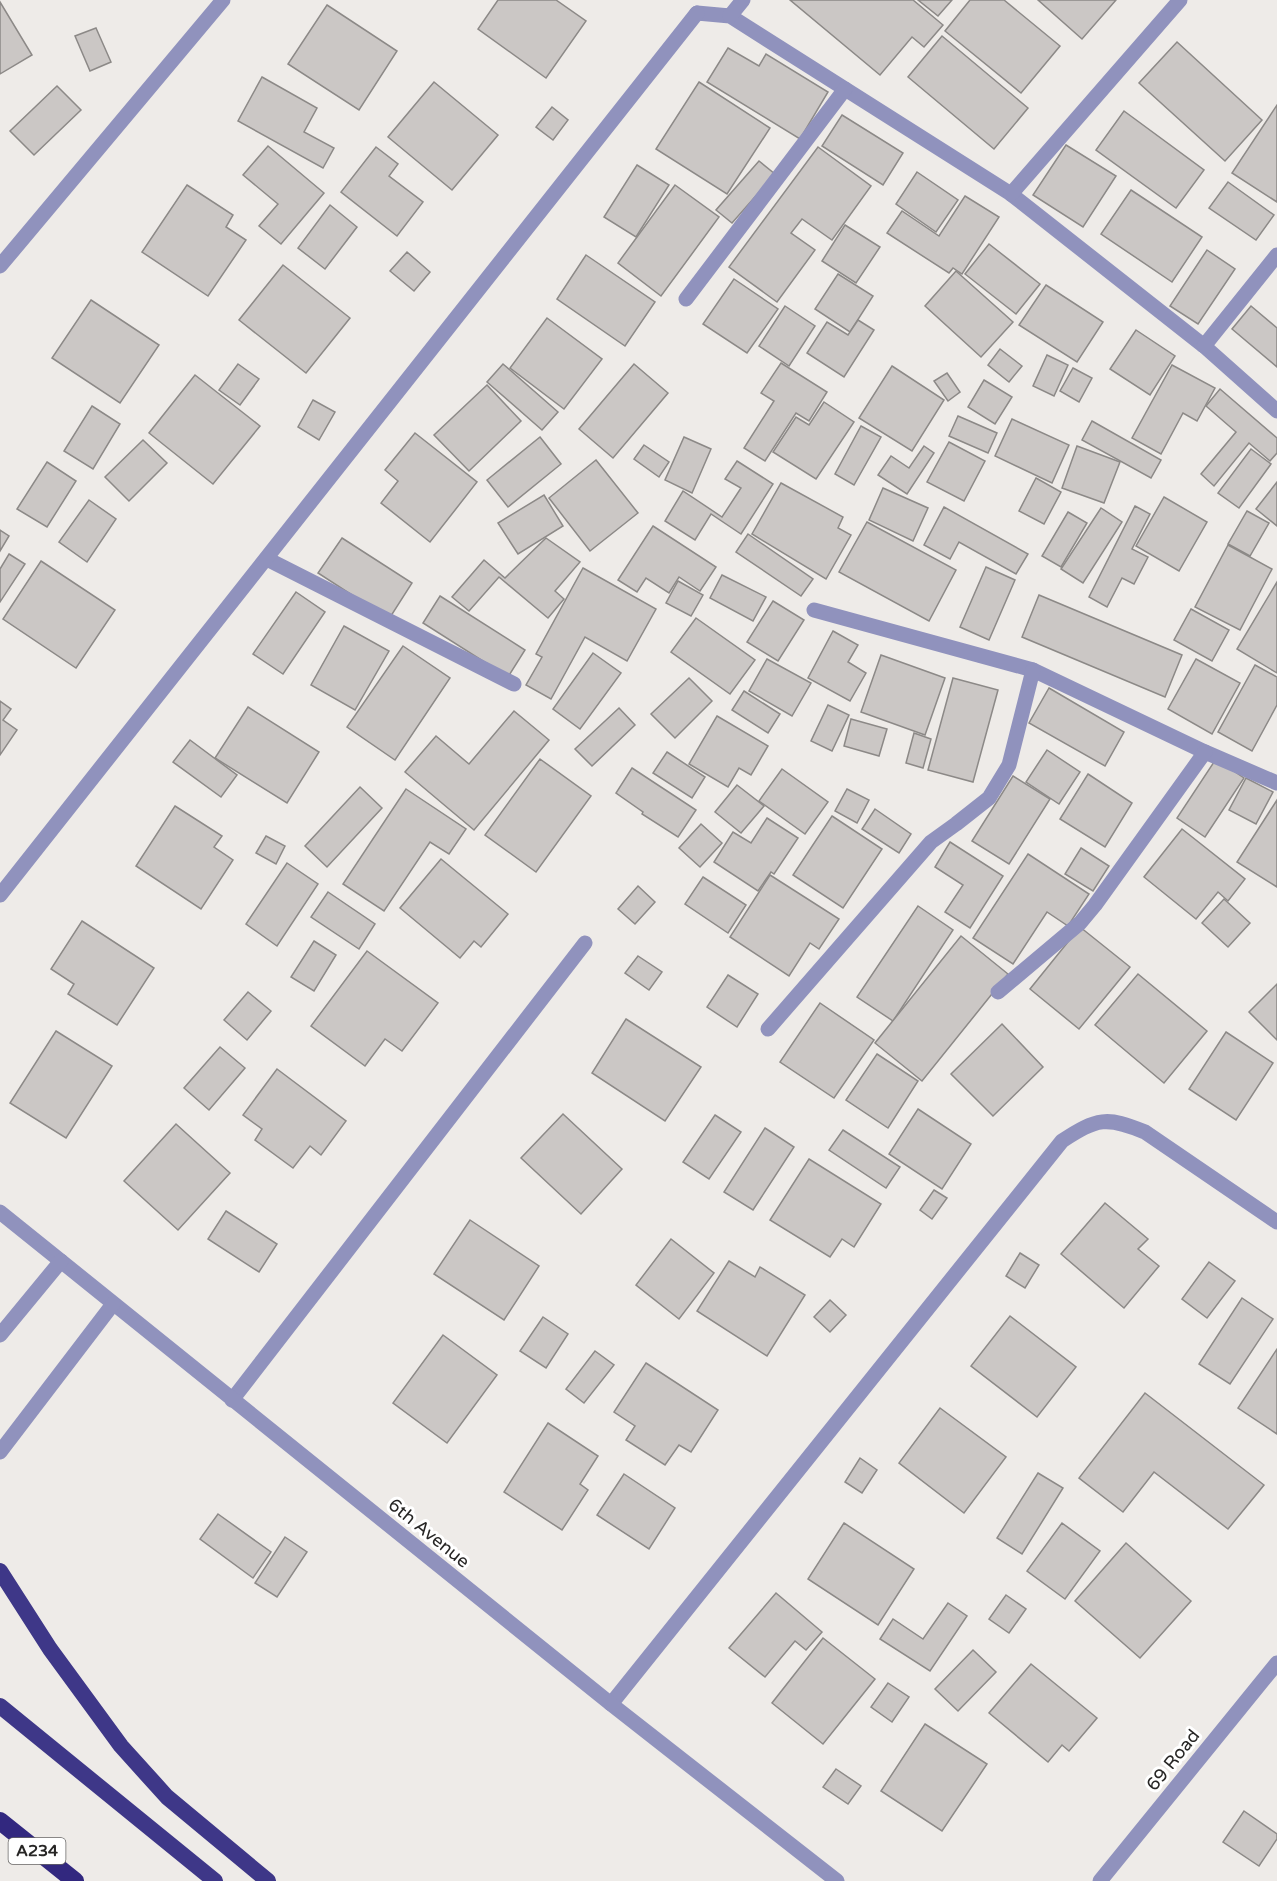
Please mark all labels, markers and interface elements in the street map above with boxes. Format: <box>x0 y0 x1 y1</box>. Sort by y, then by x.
street label: 6th Avenue <box>384 1494 474 1572</box>
street label: 69 Road <box>1142 1725 1204 1795</box>
road number: A234 <box>9 1838 66 1864</box>

